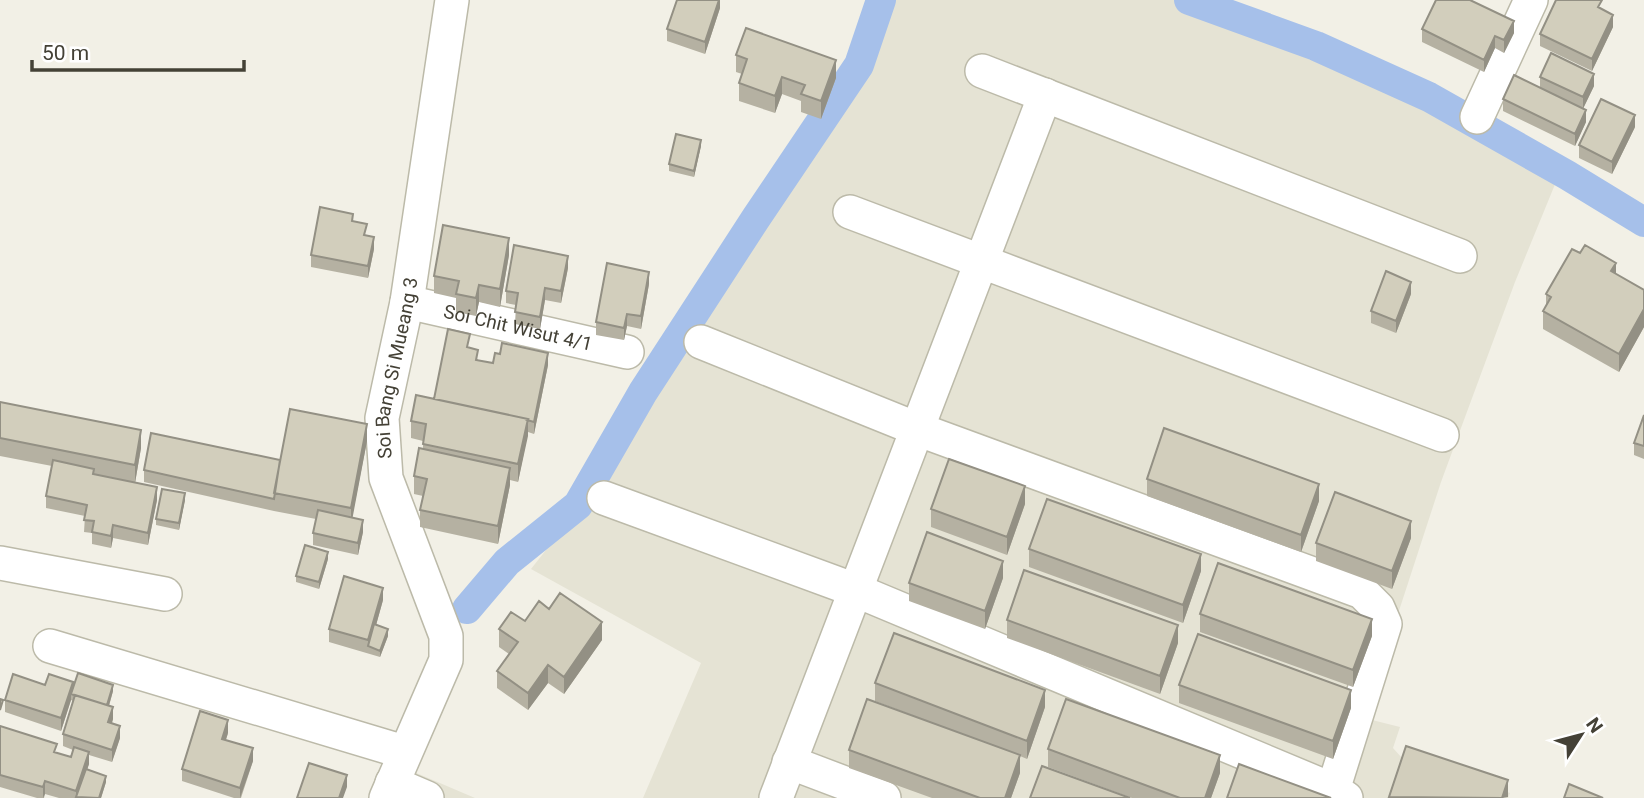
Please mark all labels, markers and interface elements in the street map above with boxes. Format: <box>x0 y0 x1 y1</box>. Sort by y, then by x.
scale bar <box>32 28 243 72</box>
text: 50 m <box>42 41 89 65</box>
street label: Soi Bang Si Mueang 3 <box>371 276 423 459</box>
street label: Soi Chit Wisut 4/1 <box>441 300 595 356</box>
north arrow <box>1546 700 1616 770</box>
text: N <box>1581 713 1608 737</box>

